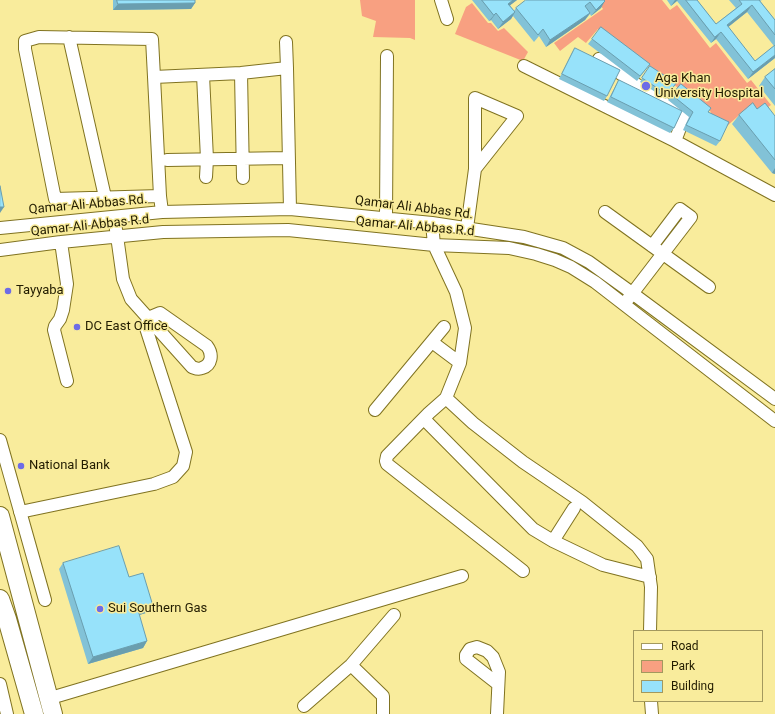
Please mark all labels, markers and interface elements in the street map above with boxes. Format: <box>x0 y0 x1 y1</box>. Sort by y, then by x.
place label: Aga Khan University Hospital <box>655 71 763 102</box>
marker: Aga Khan University Hospital <box>640 80 652 92</box>
street label: Qamar Ali Abbas Rd. <box>28 192 148 218</box>
street label: Qamar Ali Abbas Rd. <box>354 193 474 223</box>
street label: Qamar Ali Abbas R.d <box>30 212 150 240</box>
street label: Qamar Ali Abbas R.d <box>355 214 475 240</box>
place label: Tayyaba <box>16 283 64 299</box>
marker: Tayyaba <box>3 286 13 296</box>
place label: DC East Office <box>85 319 168 335</box>
marker: DC East Office <box>72 322 82 332</box>
place label: National Bank <box>29 458 110 474</box>
marker: National Bank <box>16 461 26 471</box>
place label: Sui Southern Gas <box>108 601 207 617</box>
marker: Sui Southern Gas <box>95 604 105 614</box>
legend <box>633 630 763 702</box>
text: Road <box>671 639 699 653</box>
text: Park <box>671 659 695 673</box>
text: Building <box>671 679 714 693</box>

